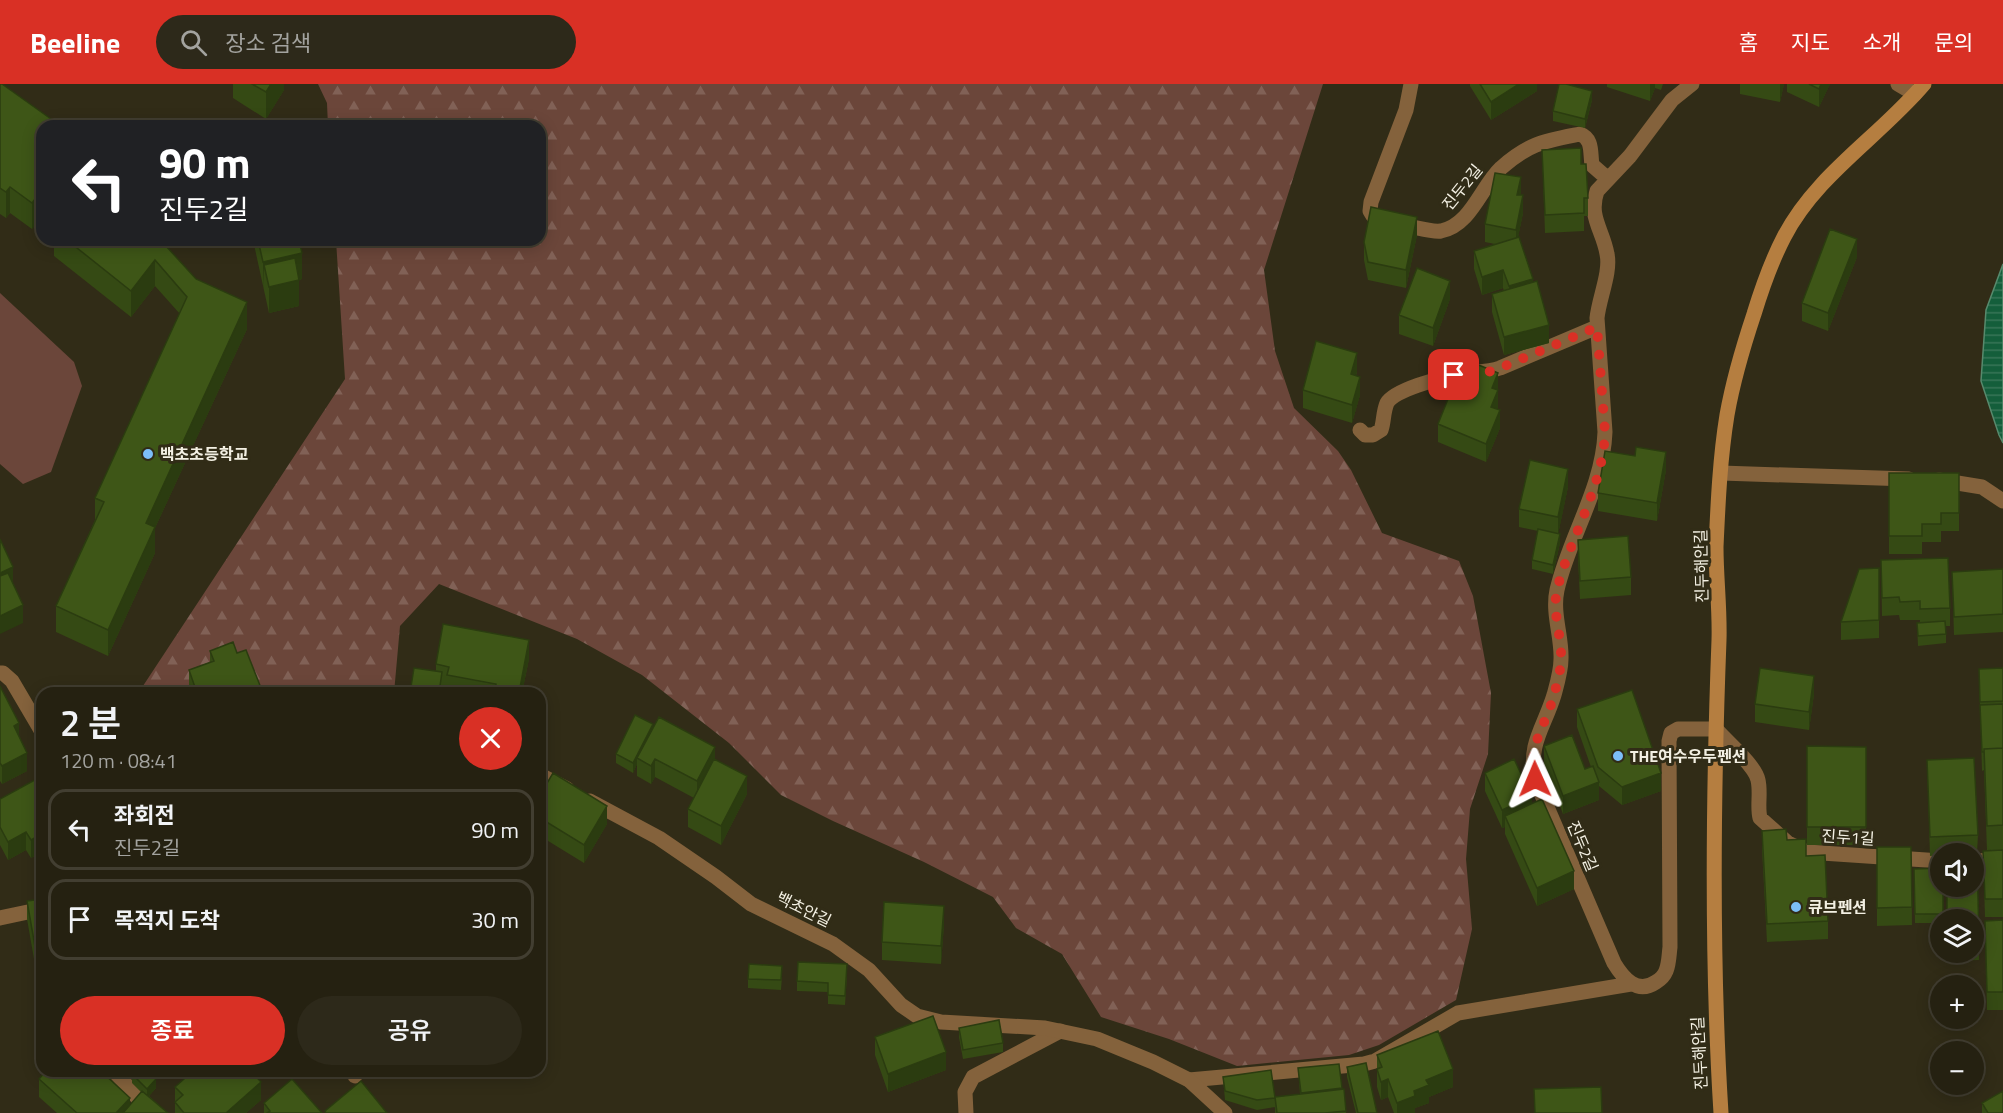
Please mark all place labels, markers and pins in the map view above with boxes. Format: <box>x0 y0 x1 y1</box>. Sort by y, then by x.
pin <box>1428 349 1479 400</box>
place label: 백초초등학교 <box>160 442 249 466</box>
marker: 백초초등학교 <box>141 447 155 461</box>
place label: THE여수우두펜션 <box>1630 744 1746 768</box>
marker: THE여수우두펜션 <box>1611 749 1625 763</box>
place label: 큐브펜션 <box>1808 895 1867 919</box>
marker: 큐브펜션 <box>1789 900 1803 914</box>

